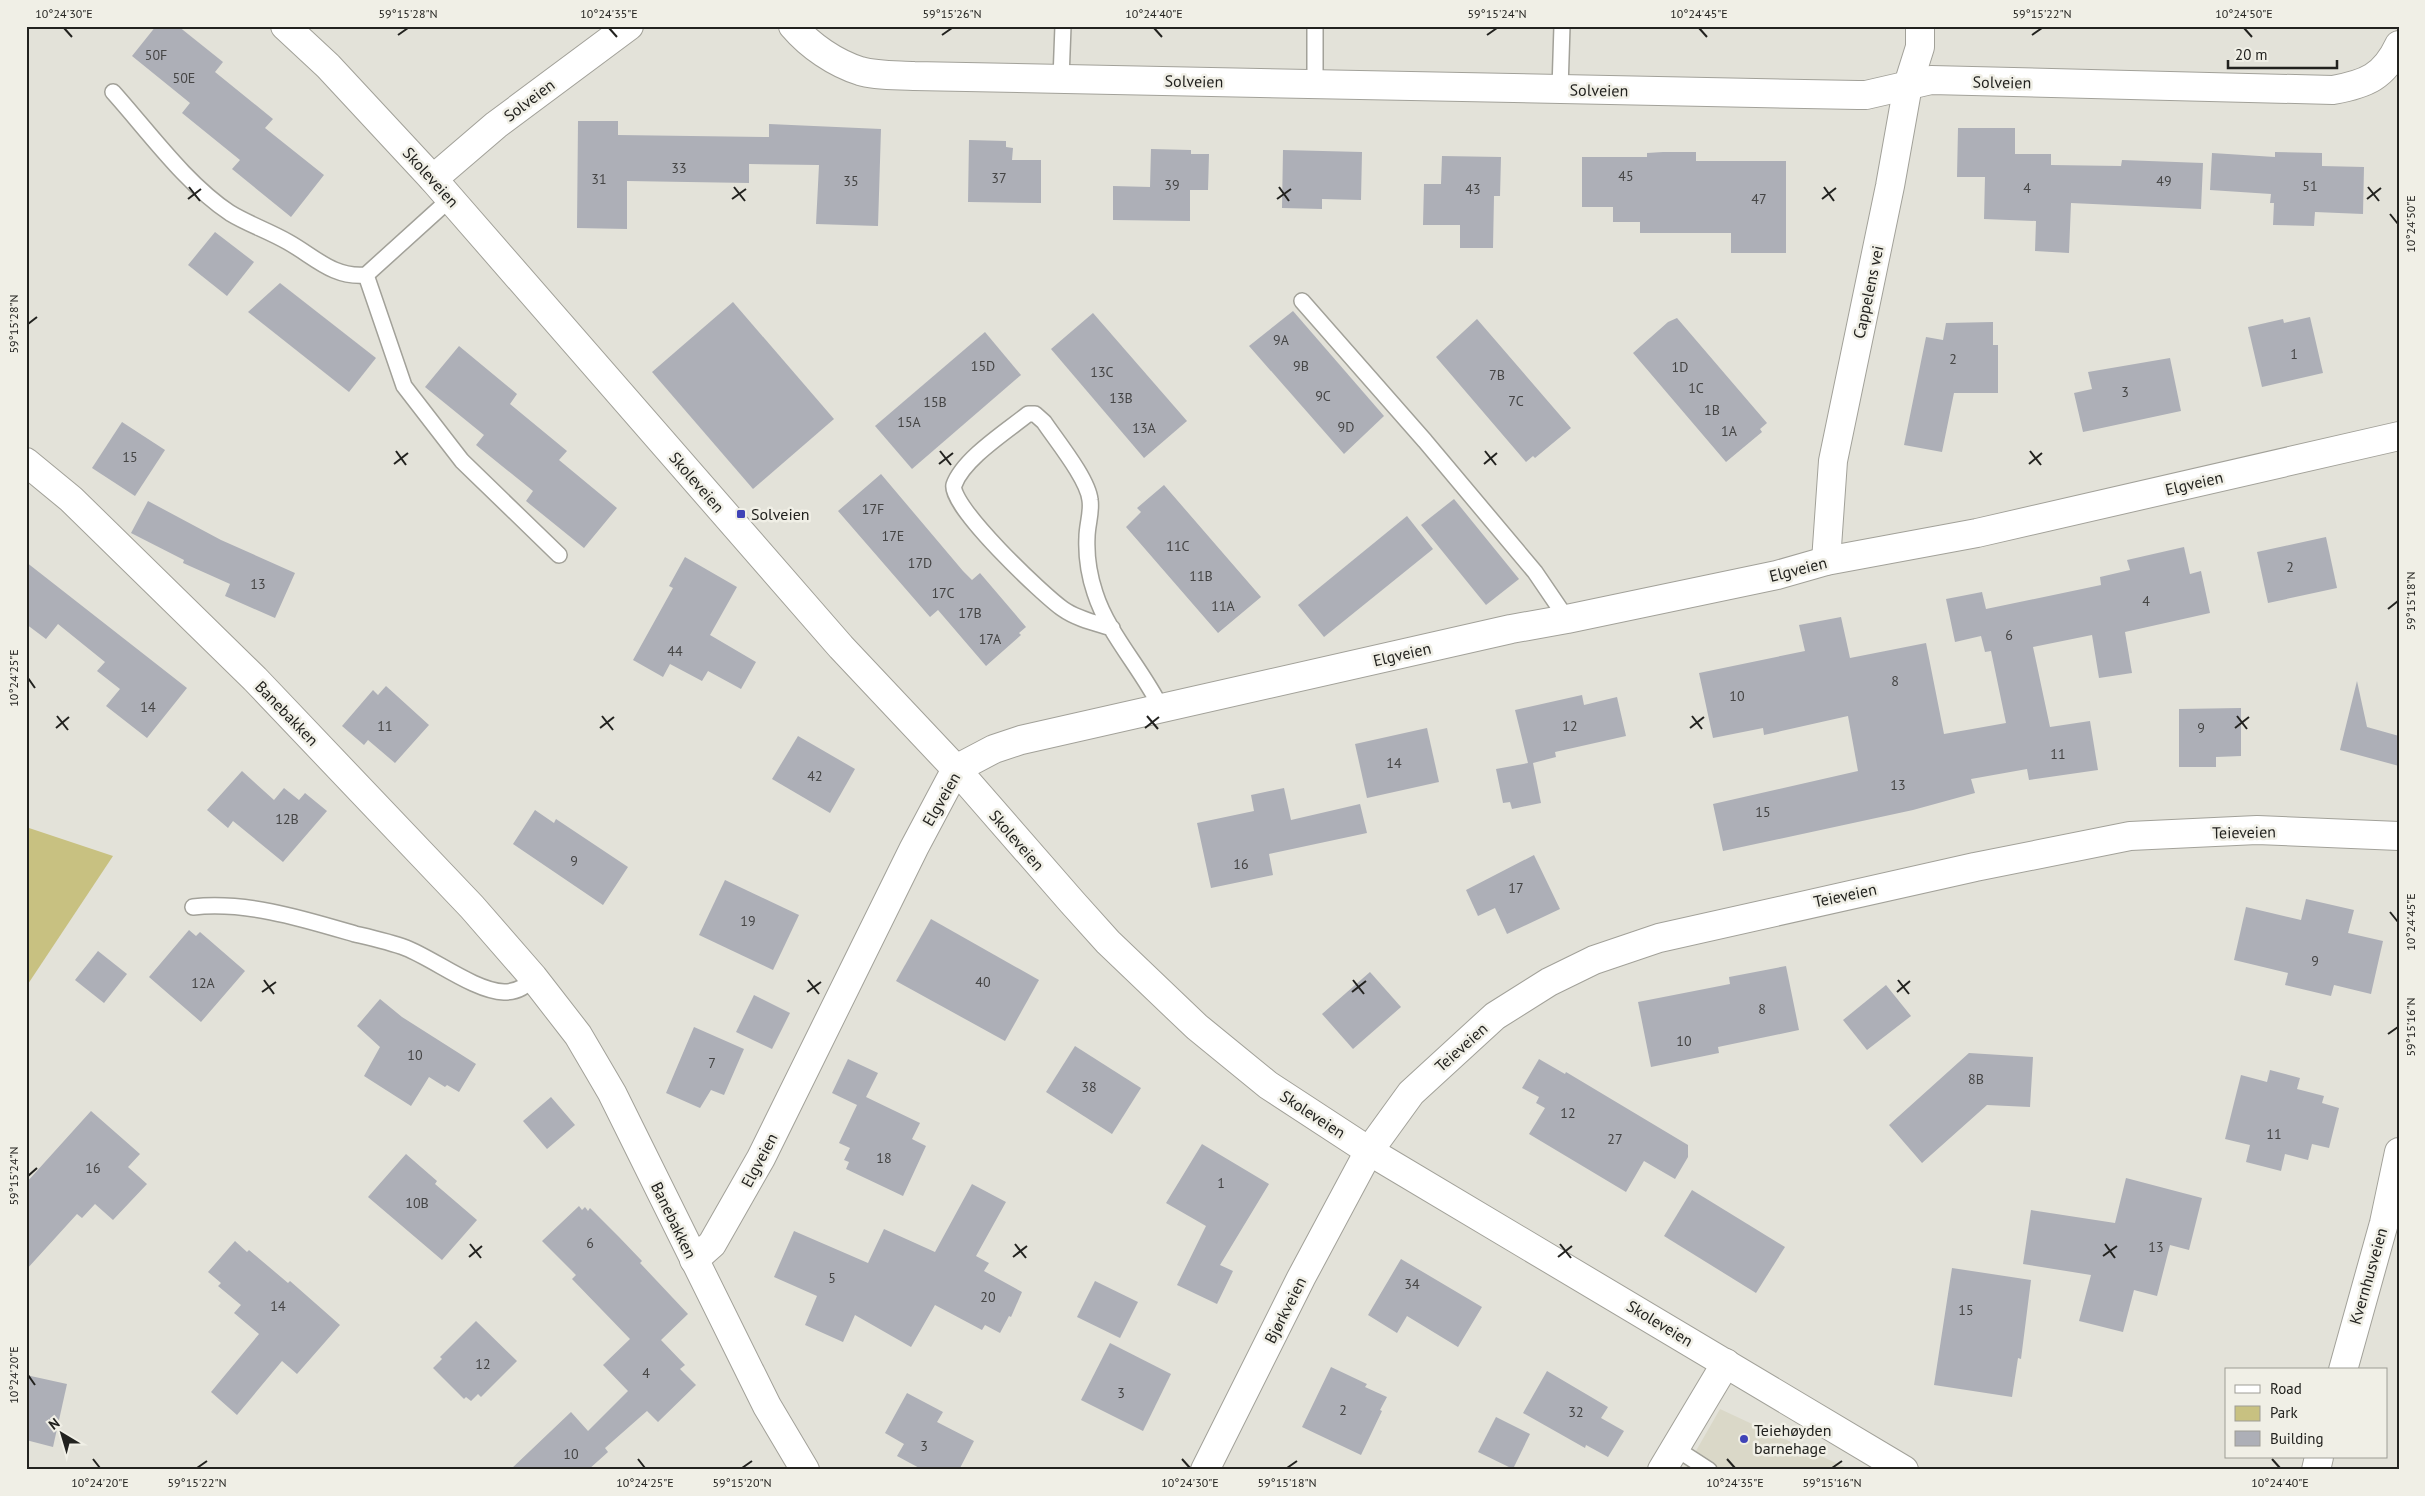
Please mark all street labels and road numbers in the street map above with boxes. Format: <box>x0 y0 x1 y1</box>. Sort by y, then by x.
street label: Solveien <box>1165 70 1223 92</box>
street label: Solveien <box>1973 71 2031 93</box>
street label: Solveien <box>500 74 558 126</box>
street label: Solveien <box>1570 79 1628 101</box>
street label: Skoleveien <box>399 143 463 211</box>
street label: Cappelens vei <box>1848 244 1888 340</box>
street label: Skoleveien <box>665 448 729 516</box>
street label: Elgveien <box>2163 467 2225 499</box>
street label: Elgveien <box>1767 552 1829 586</box>
street label: Elgveien <box>1371 638 1433 670</box>
street label: Banebakken <box>251 676 323 750</box>
street label: Elgveien <box>918 769 964 829</box>
street label: Skoleveien <box>985 806 1049 874</box>
street label: Teieveien <box>2212 821 2276 843</box>
street label: Teieveien <box>1812 879 1878 911</box>
street label: Teieveien <box>1431 1018 1491 1076</box>
street label: Skoleveien <box>1277 1086 1349 1142</box>
street label: Elgveien <box>736 1129 782 1191</box>
street label: Banebakken <box>647 1178 701 1262</box>
street label: Kvernhusveien <box>2345 1225 2391 1327</box>
street label: Bjørkveien <box>1260 1273 1310 1347</box>
street label: Skoleveien <box>1623 1295 1697 1351</box>

